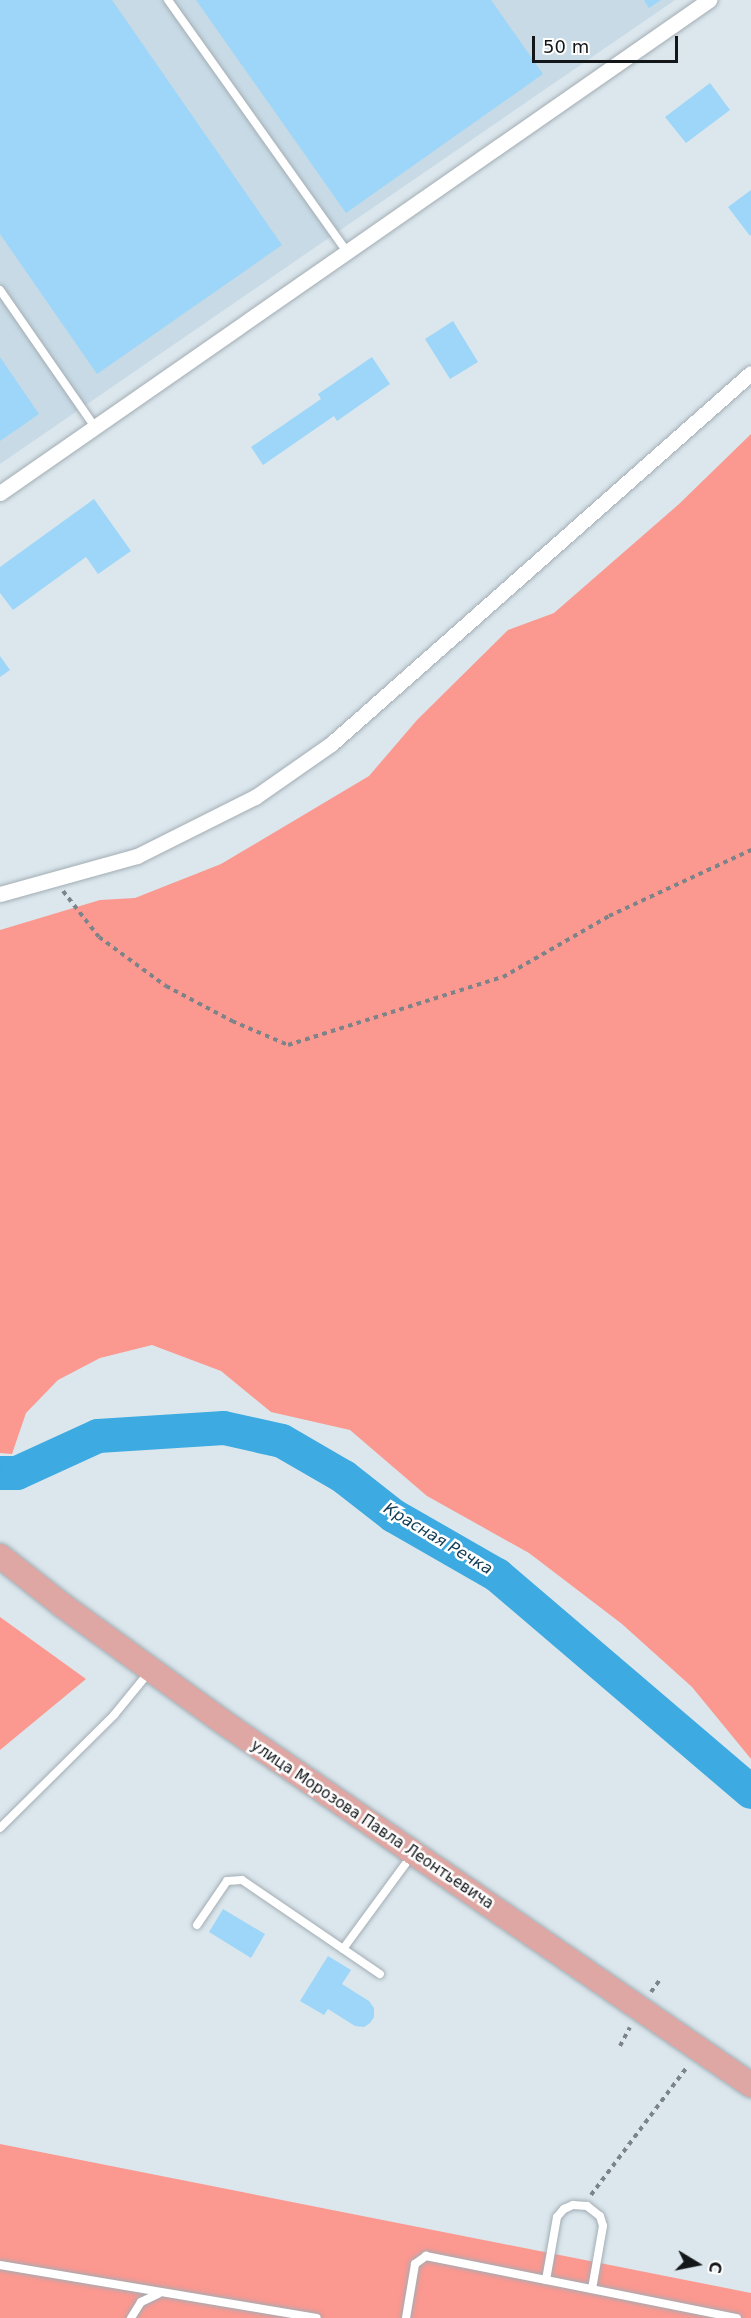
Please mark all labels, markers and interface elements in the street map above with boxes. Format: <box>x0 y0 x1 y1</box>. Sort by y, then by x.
scale bar <box>535 24 680 62</box>
text: 50 m <box>543 36 589 57</box>
water label: Красная Речка <box>380 1499 496 1579</box>
street label: улица Морозова Павла Леонтьевича <box>247 1737 497 1913</box>
north arrow <box>667 2234 727 2294</box>
text: С <box>705 2260 726 2275</box>

